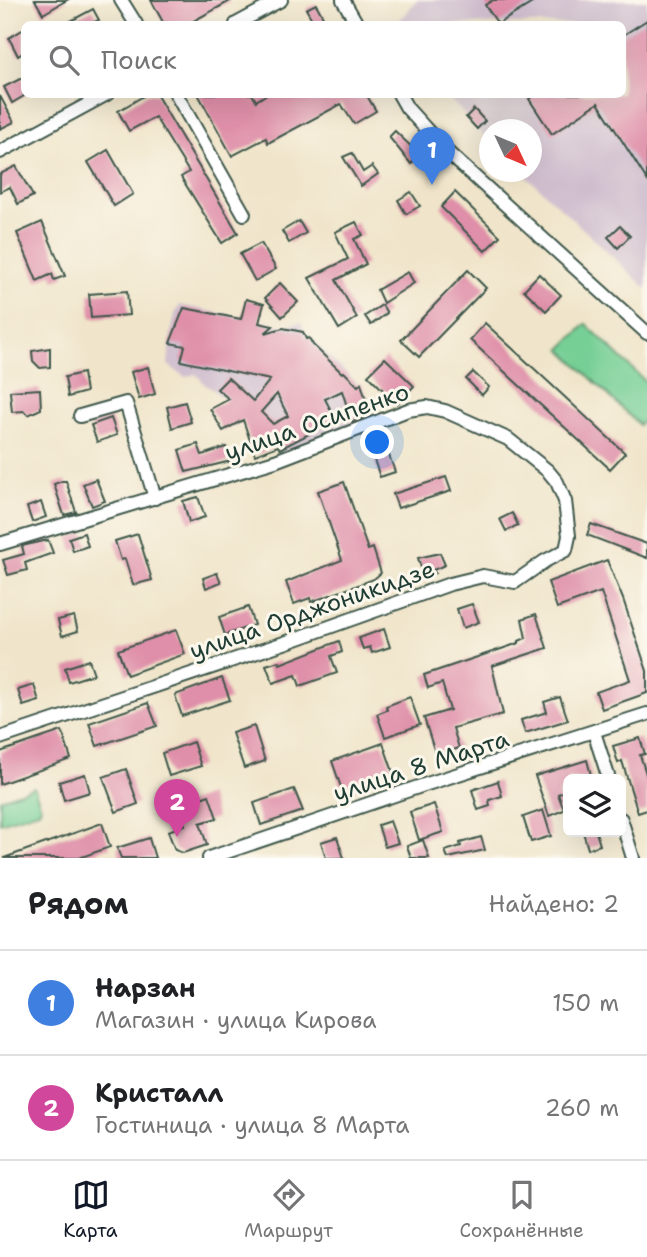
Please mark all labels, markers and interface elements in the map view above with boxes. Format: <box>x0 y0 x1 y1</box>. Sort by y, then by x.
search box <box>21 21 626 98</box>
icon: search <box>45 41 83 79</box>
text: Поиск <box>101 42 177 77</box>
north arrow <box>479 119 542 182</box>
pin: 1 <box>409 127 455 185</box>
street label: улица Осипенко <box>221 375 413 469</box>
your location <box>360 425 394 459</box>
street label: улица Орджоникидзе <box>185 553 439 667</box>
street label: улица 8 Марта <box>329 723 513 809</box>
map controls <box>563 774 626 837</box>
button: layers <box>563 774 626 837</box>
pin: 2 <box>154 779 200 837</box>
text: Рядом <box>28 883 128 924</box>
text: Найдено: 2 <box>489 889 619 919</box>
text: Нарзан <box>95 970 196 1005</box>
text: 1 <box>46 988 56 1018</box>
text: 150 m <box>552 988 619 1018</box>
text: Магазин · улица Кирова <box>95 1005 377 1035</box>
text: Кристалл <box>95 1075 223 1110</box>
text: 2 <box>43 1093 59 1123</box>
text: 260 m <box>545 1093 619 1123</box>
text: Гостиница · улица 8 Марта <box>95 1110 410 1140</box>
tab: Карта <box>63 1176 118 1243</box>
tab: Маршрут <box>244 1176 333 1243</box>
tab: Сохранённые <box>460 1176 584 1243</box>

